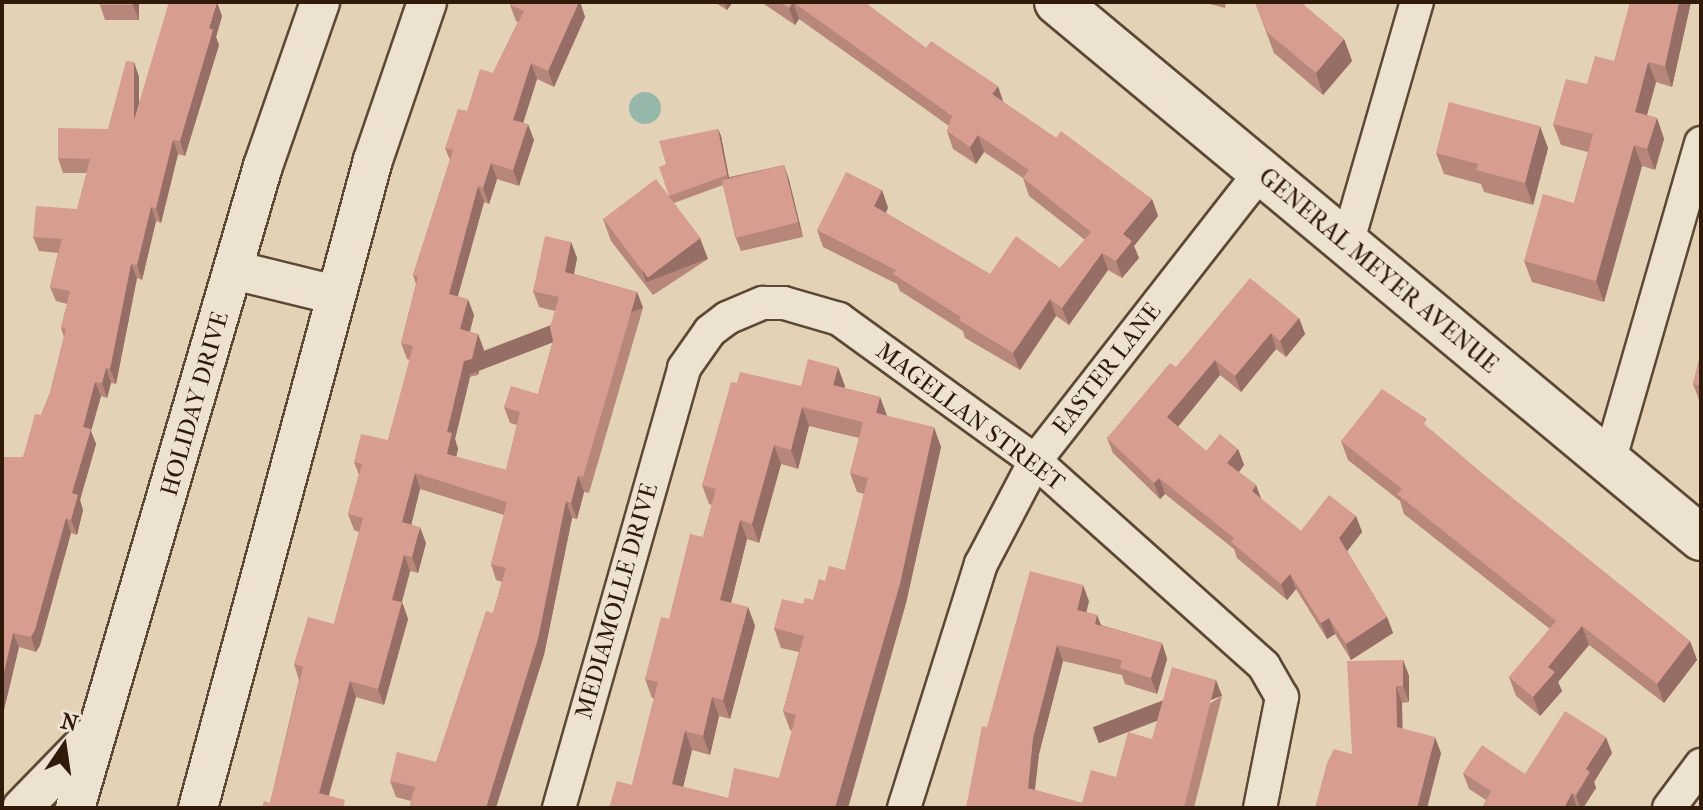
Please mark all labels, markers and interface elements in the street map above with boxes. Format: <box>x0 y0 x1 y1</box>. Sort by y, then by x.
street label: GENERAL MEYER AVENUE <box>1253 162 1503 380</box>
street label: EASTER LANE <box>1047 297 1167 441</box>
street label: HOLIDAY DRIVE <box>155 309 235 499</box>
street label: MAGELLAN STREET <box>870 337 1070 497</box>
street label: MEDIAMOLLE DRIVE <box>570 480 664 722</box>
north arrow <box>24 706 104 786</box>
text: N <box>58 708 80 737</box>

